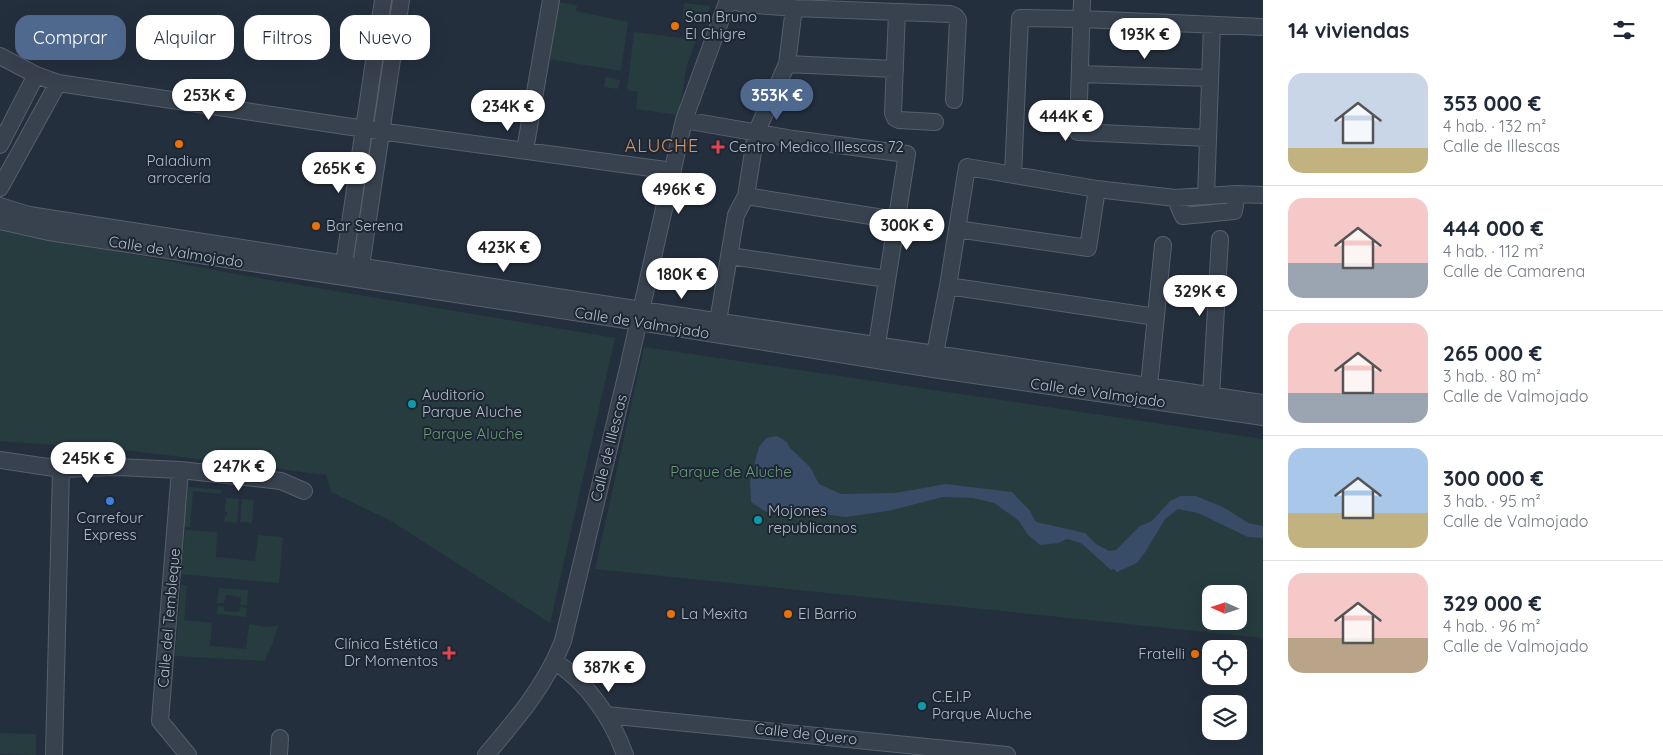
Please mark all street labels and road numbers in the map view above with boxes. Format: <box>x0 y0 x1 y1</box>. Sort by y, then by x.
street label: Calle de Valmojado <box>107 231 245 272</box>
street label: Calle de Valmojado <box>573 302 711 343</box>
street label: Calle de Valmojado <box>1029 374 1167 411</box>
street label: Calle de Illescas <box>586 392 631 503</box>
street label: Calle del Tembleque <box>153 548 184 688</box>
street label: Calle de Quero <box>754 719 858 748</box>

